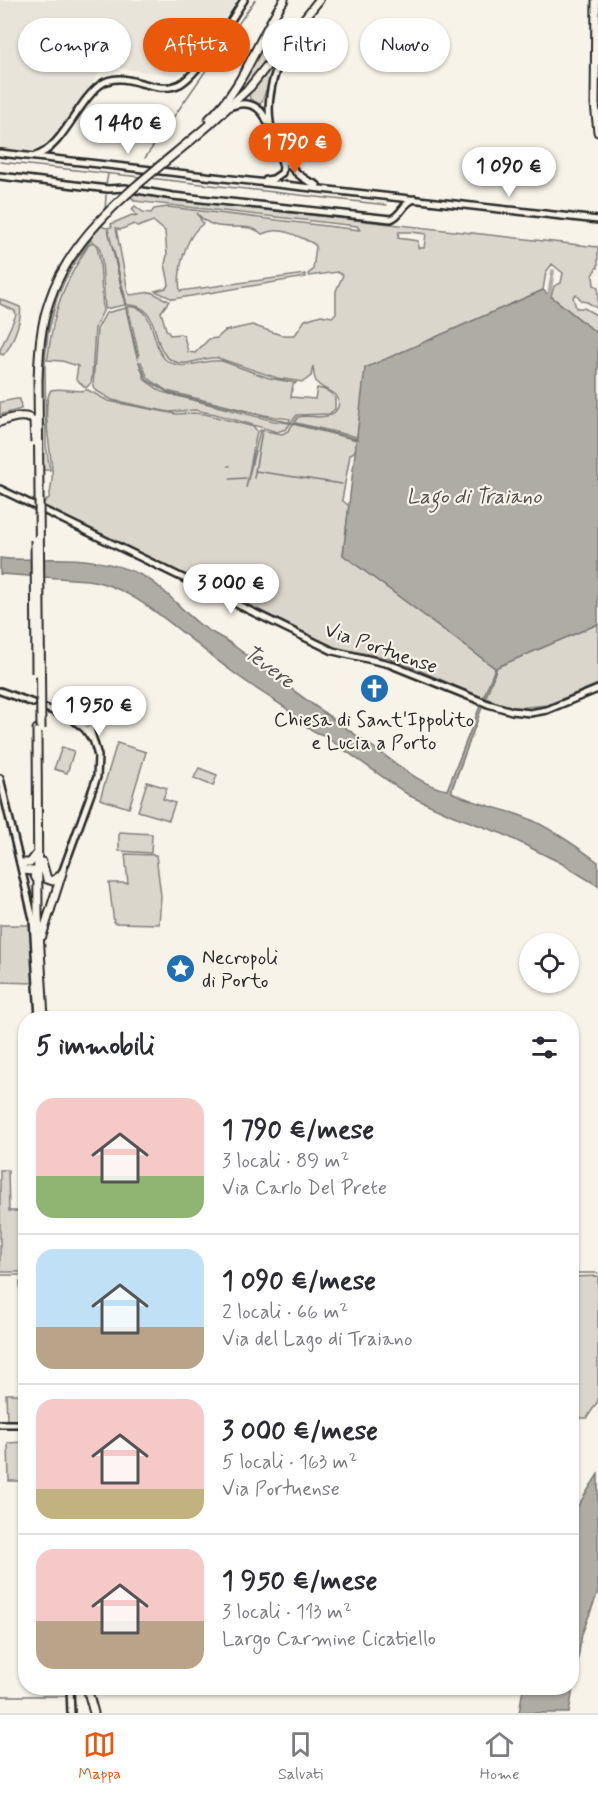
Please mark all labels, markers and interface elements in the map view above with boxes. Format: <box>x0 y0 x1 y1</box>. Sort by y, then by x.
chip: Compra <box>18 18 131 72</box>
chip: Affitta <box>143 18 250 72</box>
chip: Filtri <box>262 18 348 72</box>
chip: Nuovo <box>360 18 450 72</box>
pin: 1 440 € <box>73 104 183 155</box>
text: 1 440 € <box>94 110 162 137</box>
pin: 1 790 € <box>240 123 350 174</box>
text: 1 790 € <box>263 129 327 156</box>
pin: 1 090 € <box>454 147 564 198</box>
text: 1 090 € <box>476 153 542 180</box>
water label: Lago di Traiano <box>407 483 542 513</box>
pin: 3 000 € <box>176 564 286 615</box>
text: 3 000 € <box>197 570 265 597</box>
street label: Via Portuense <box>321 617 441 681</box>
water label: Tevere <box>238 639 301 696</box>
church icon: Chiesa di Sant'Ippolito e Lucia a Porto <box>358 673 390 705</box>
pin: 1 950 € <box>44 686 154 737</box>
text: 1 950 € <box>65 692 133 719</box>
place label: Chiesa di Sant'Ippolito e Lucia a Porto <box>274 707 474 757</box>
map controls <box>519 933 579 993</box>
button: locate <box>519 933 579 993</box>
place label: Necropoli di Porto <box>202 945 278 995</box>
place icon: Necropoli di Porto <box>165 953 197 985</box>
text: 5 immobili <box>36 1030 155 1064</box>
icon: filters <box>528 1031 561 1064</box>
text: 1 790 €/mese <box>222 1114 374 1148</box>
icon: home <box>84 1122 156 1194</box>
text: 3 locali · 89 m² <box>222 1148 349 1175</box>
text: Via Carlo Del Prete <box>222 1175 387 1202</box>
text: 1 090 €/mese <box>222 1265 376 1299</box>
icon: home <box>84 1273 156 1345</box>
text: 2 locali · 66 m² <box>222 1299 348 1326</box>
text: Via del Lago di Traiano <box>222 1326 412 1353</box>
text: 3 000 €/mese <box>222 1415 378 1449</box>
icon: home <box>84 1423 156 1495</box>
text: 5 locali · 163 m² <box>222 1449 357 1476</box>
text: Via Portuense <box>222 1476 340 1503</box>
text: 1 950 €/mese <box>222 1565 377 1599</box>
icon: home <box>84 1573 156 1645</box>
text: 3 locali · 113 m² <box>222 1599 352 1626</box>
text: Largo Carmine Cicatiello <box>222 1626 436 1653</box>
tab: Mappa <box>78 1728 121 1785</box>
tab: Salvati <box>278 1728 323 1785</box>
tab: Home <box>480 1728 520 1785</box>

